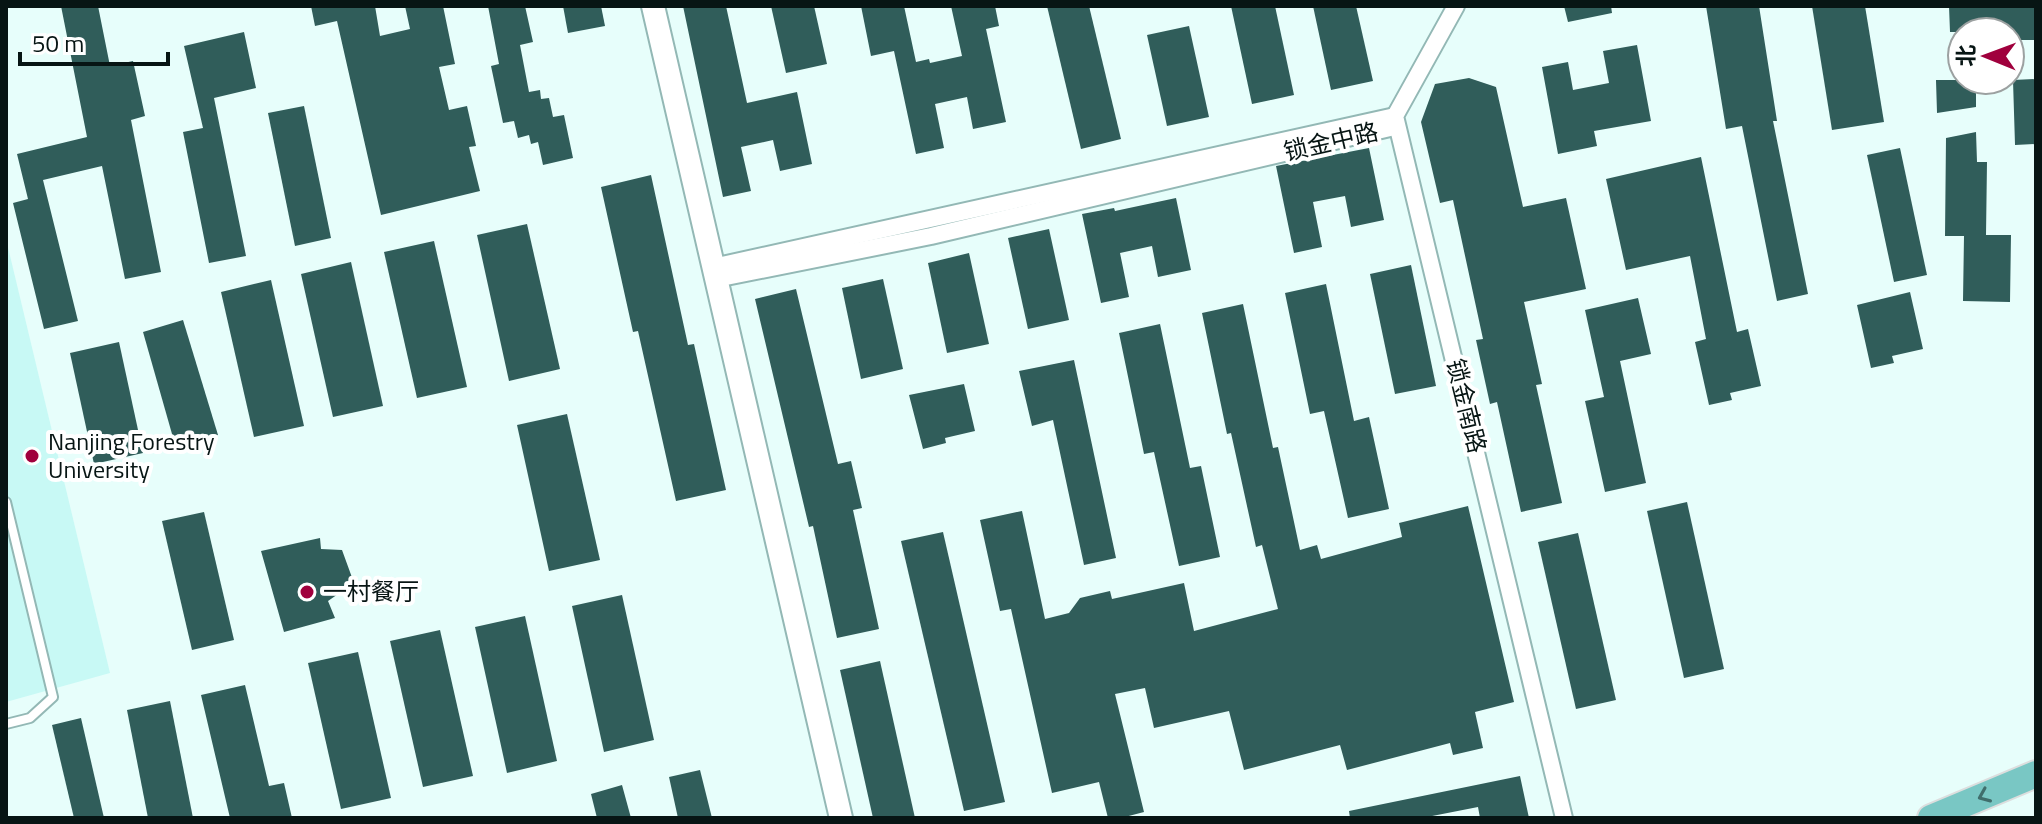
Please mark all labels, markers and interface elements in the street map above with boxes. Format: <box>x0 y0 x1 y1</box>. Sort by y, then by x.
scale bar <box>20 16 168 66</box>
north arrow <box>1946 16 2026 96</box>
text: 50 m <box>32 25 84 61</box>
text: 北 <box>1949 44 1983 67</box>
street label: 锁金中路 <box>1280 113 1382 169</box>
street label: 锁金南路 <box>1438 355 1496 457</box>
place label: Nanjing Forestry University <box>48 423 215 487</box>
marker: Nanjing Forestry University <box>23 447 41 465</box>
place label: 一村餐厅 <box>323 573 419 609</box>
marker: 一村餐厅 <box>298 583 316 601</box>
one-way arrow <box>1978 786 1992 802</box>

